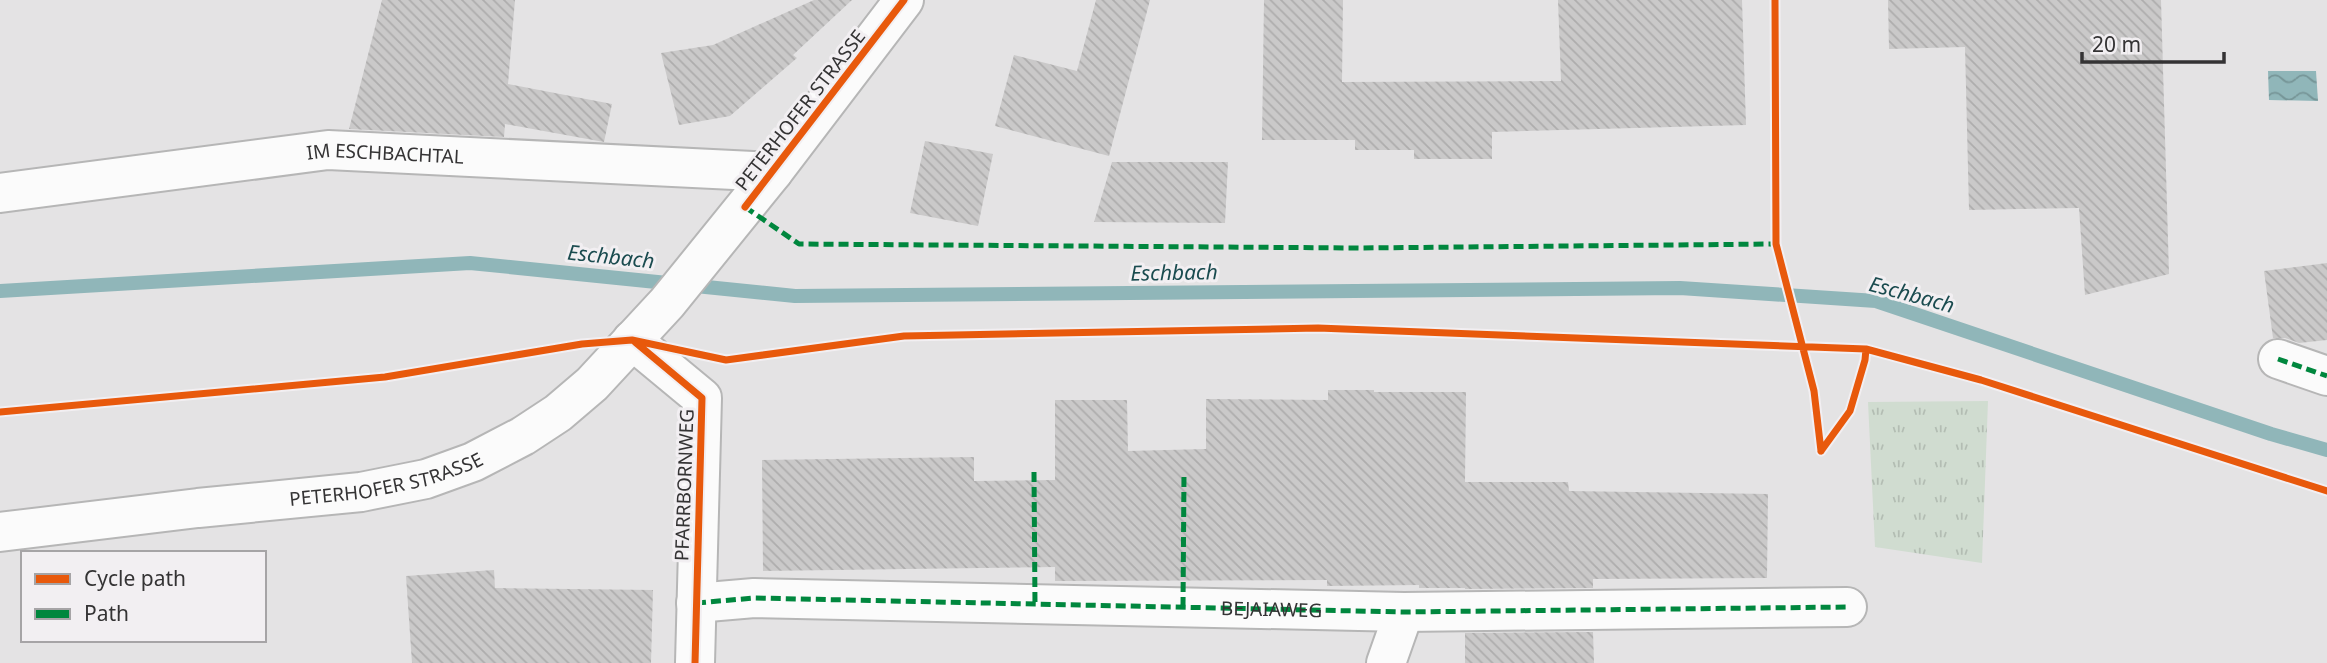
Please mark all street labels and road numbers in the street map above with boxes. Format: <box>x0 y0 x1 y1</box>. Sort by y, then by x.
street label: PETERHOFER STRASSE <box>729 24 871 196</box>
street label: IM ESCHBACHTAL <box>305 137 464 170</box>
street label: PFARRBORNWEG <box>668 408 700 562</box>
street label: PETERHOFER STRASSE <box>288 446 487 512</box>
street label: BEJAIAWEG <box>1221 595 1323 623</box>

